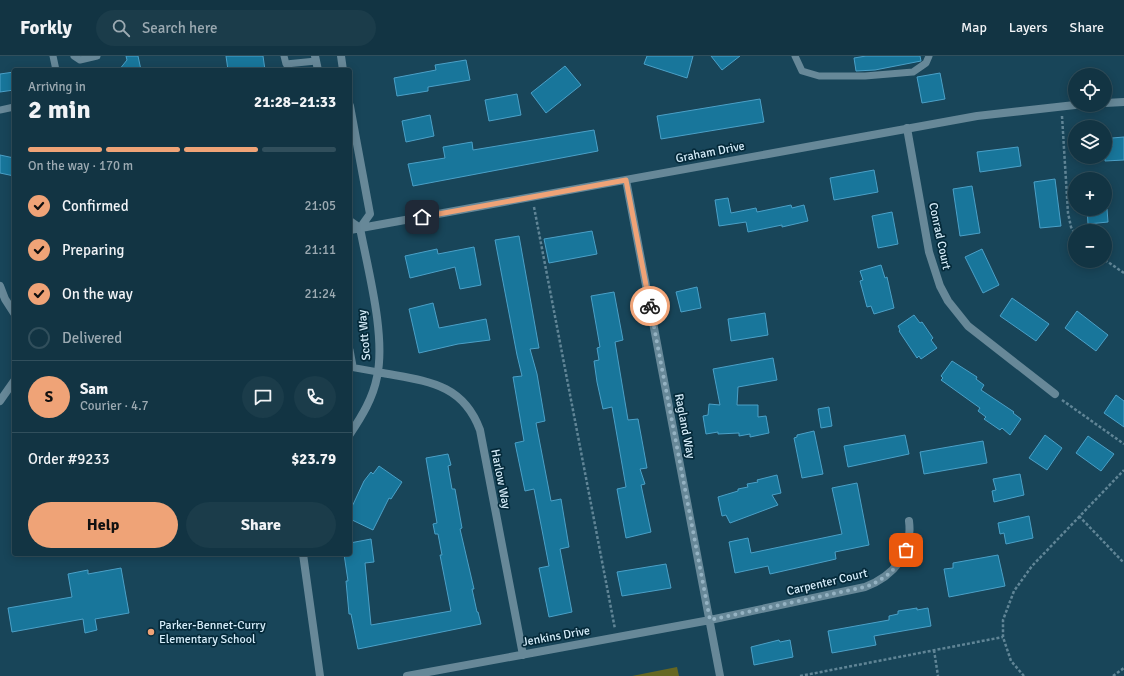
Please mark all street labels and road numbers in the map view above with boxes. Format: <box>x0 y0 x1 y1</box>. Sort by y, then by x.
street label: Graham Drive <box>674 138 746 167</box>
street label: Conrad Court <box>925 201 954 271</box>
street label: Scott Way <box>355 309 374 361</box>
street label: Ragland Way <box>671 392 698 460</box>
street label: Harlow Way <box>487 448 514 511</box>
street label: Carpenter Court <box>785 566 869 599</box>
street label: Jenkins Drive <box>521 623 591 650</box>

